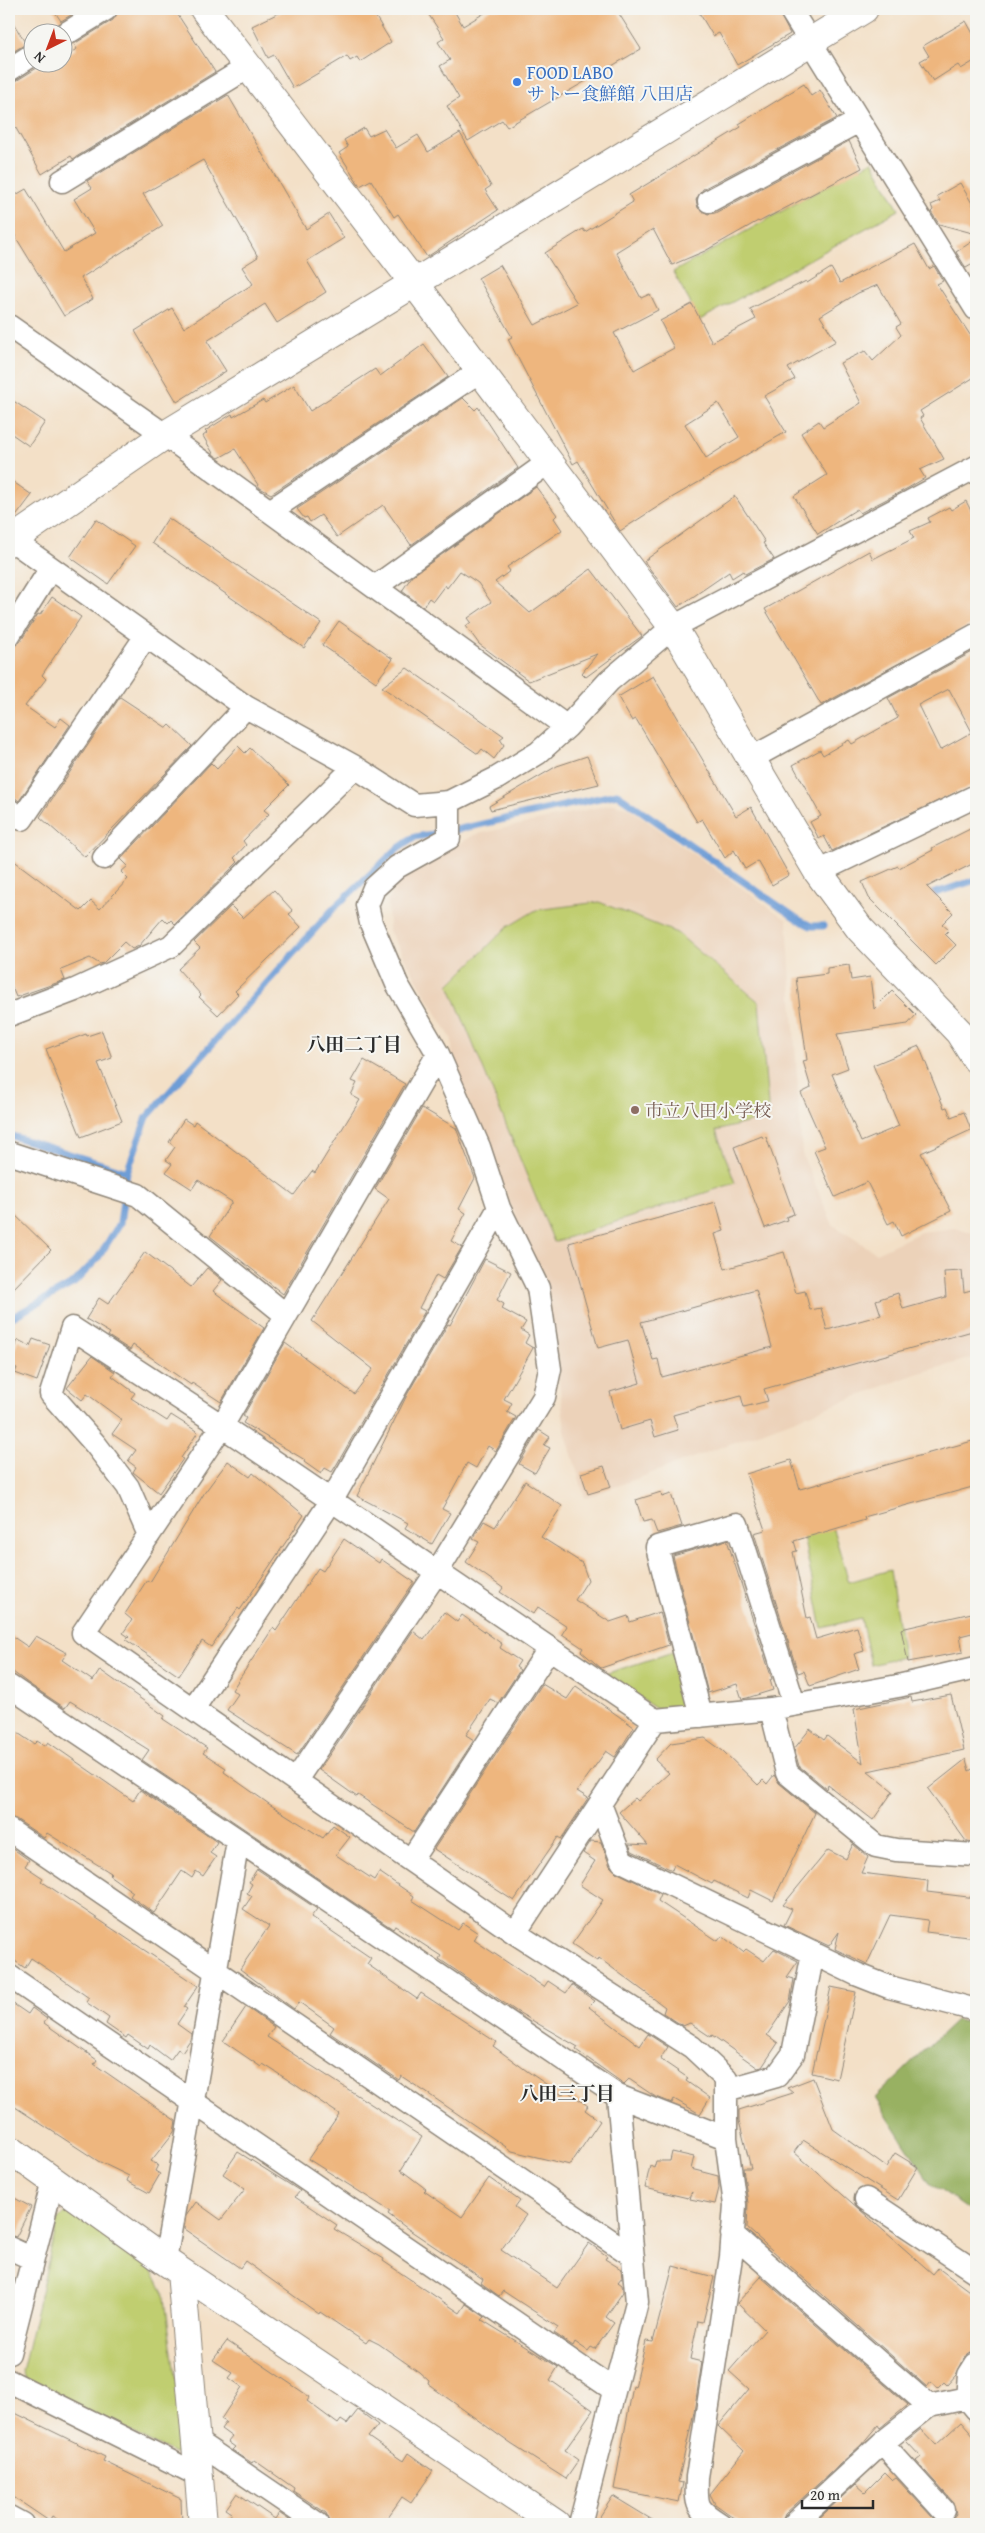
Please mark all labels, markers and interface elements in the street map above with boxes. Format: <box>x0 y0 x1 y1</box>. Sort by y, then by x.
north arrow <box>22 22 72 72</box>
text: N <box>29 47 49 68</box>
place label: FOOD LABO サトー食鮮館 八田店 <box>527 59 693 107</box>
marker: FOOD LABO サトー食鮮館 八田店 <box>511 76 523 88</box>
district label: 八田二丁目 <box>306 1030 402 1058</box>
place label: 市立八田小学校 <box>645 1097 771 1124</box>
marker: 市立八田小学校 <box>629 1104 641 1116</box>
district label: 八田三丁目 <box>519 2079 615 2107</box>
scale bar <box>802 2478 874 2510</box>
text: 20 m <box>810 2484 841 2505</box>

